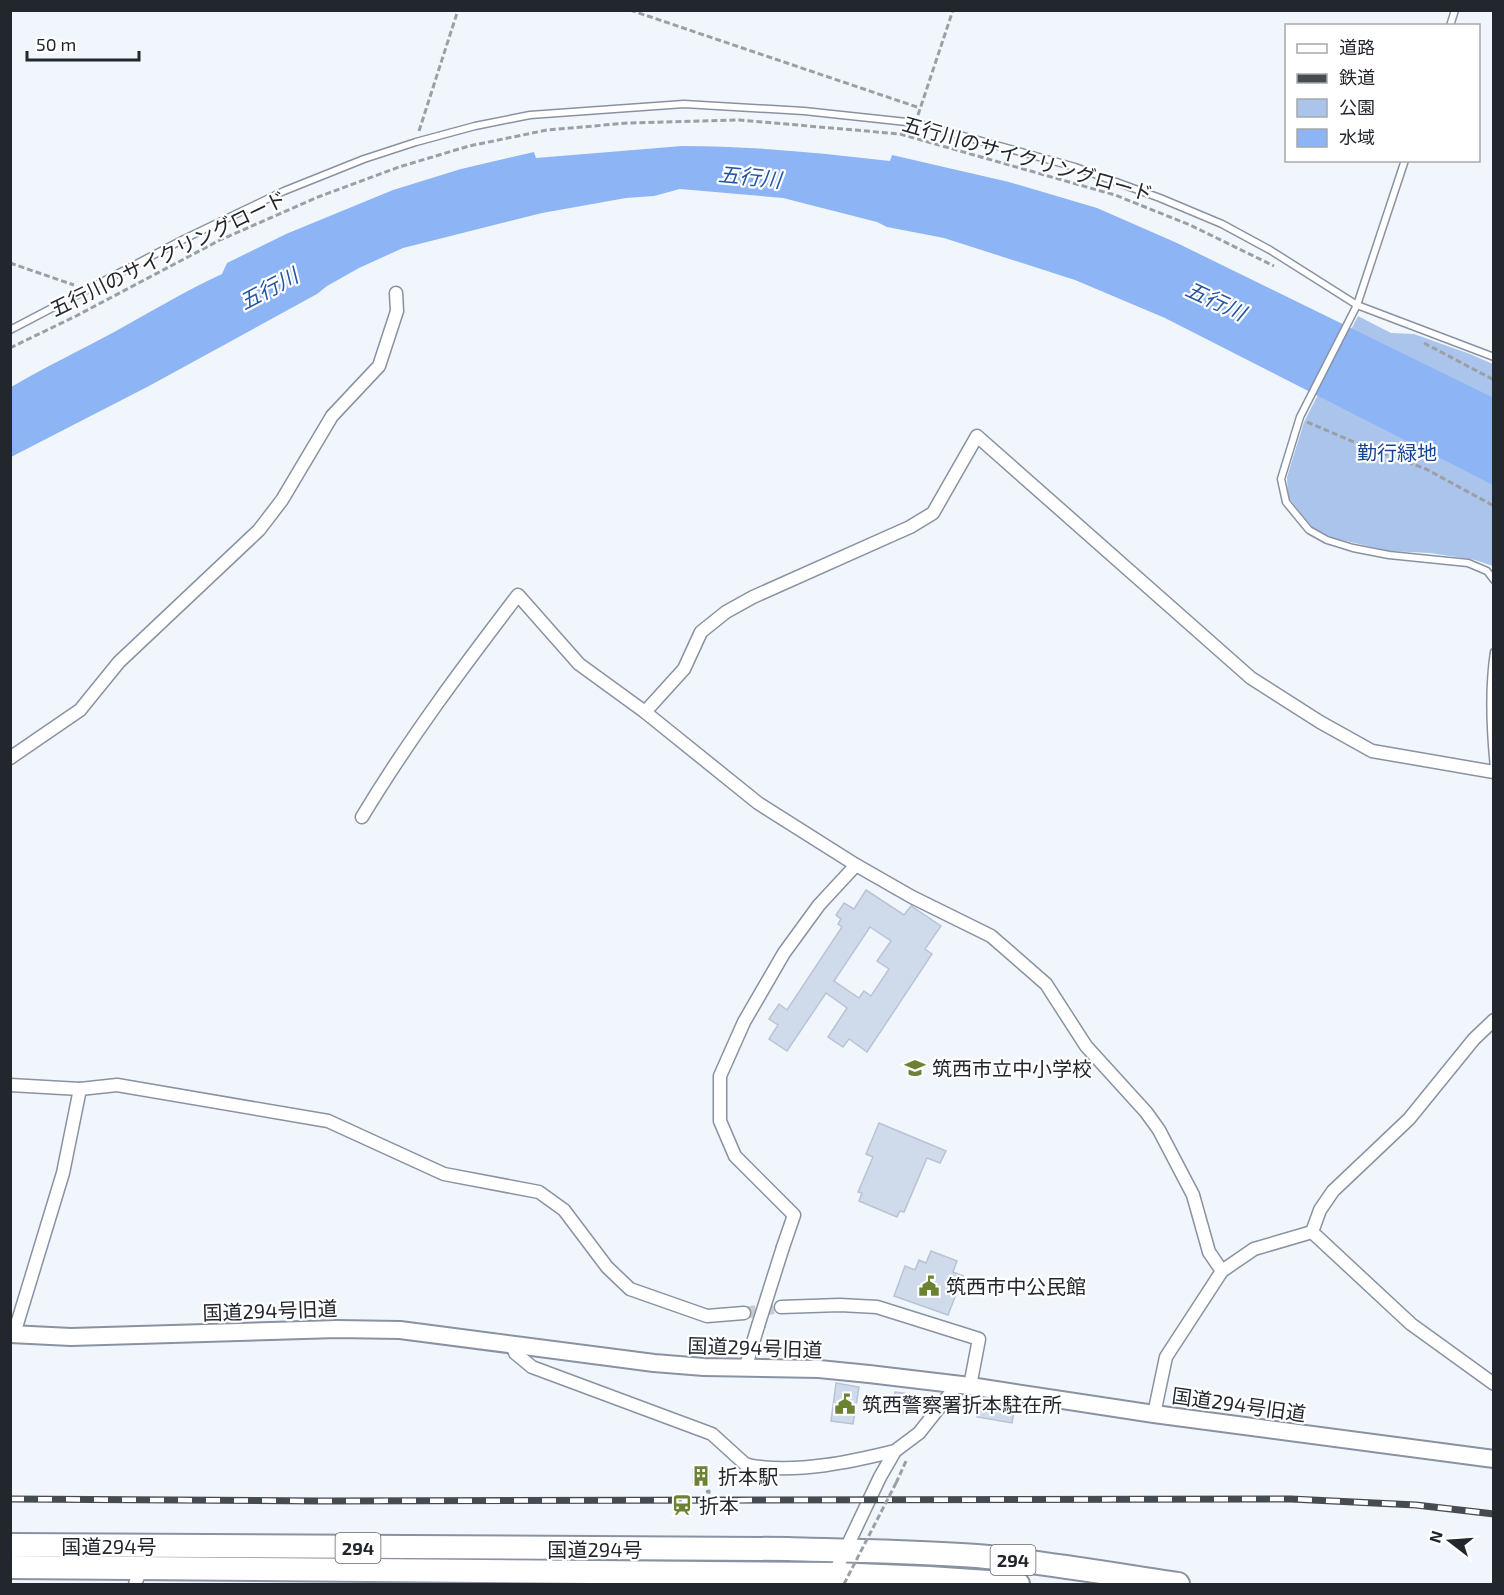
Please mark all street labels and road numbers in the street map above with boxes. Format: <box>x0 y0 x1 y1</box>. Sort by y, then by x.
street label: 五行川のサイクリングロード <box>900 111 1156 205</box>
street label: 五行川のサイクリングロード <box>46 185 290 321</box>
street label: 国道294号旧道 <box>202 1296 338 1324</box>
street label: 国道294号旧道 <box>687 1333 823 1361</box>
street label: 国道294号旧道 <box>1170 1383 1308 1425</box>
road number: 294 <box>336 1533 380 1563</box>
street label: 国道294号 <box>62 1534 156 1558</box>
street label: 国道294号 <box>548 1537 642 1561</box>
road number: 294 <box>990 1545 1036 1575</box>

